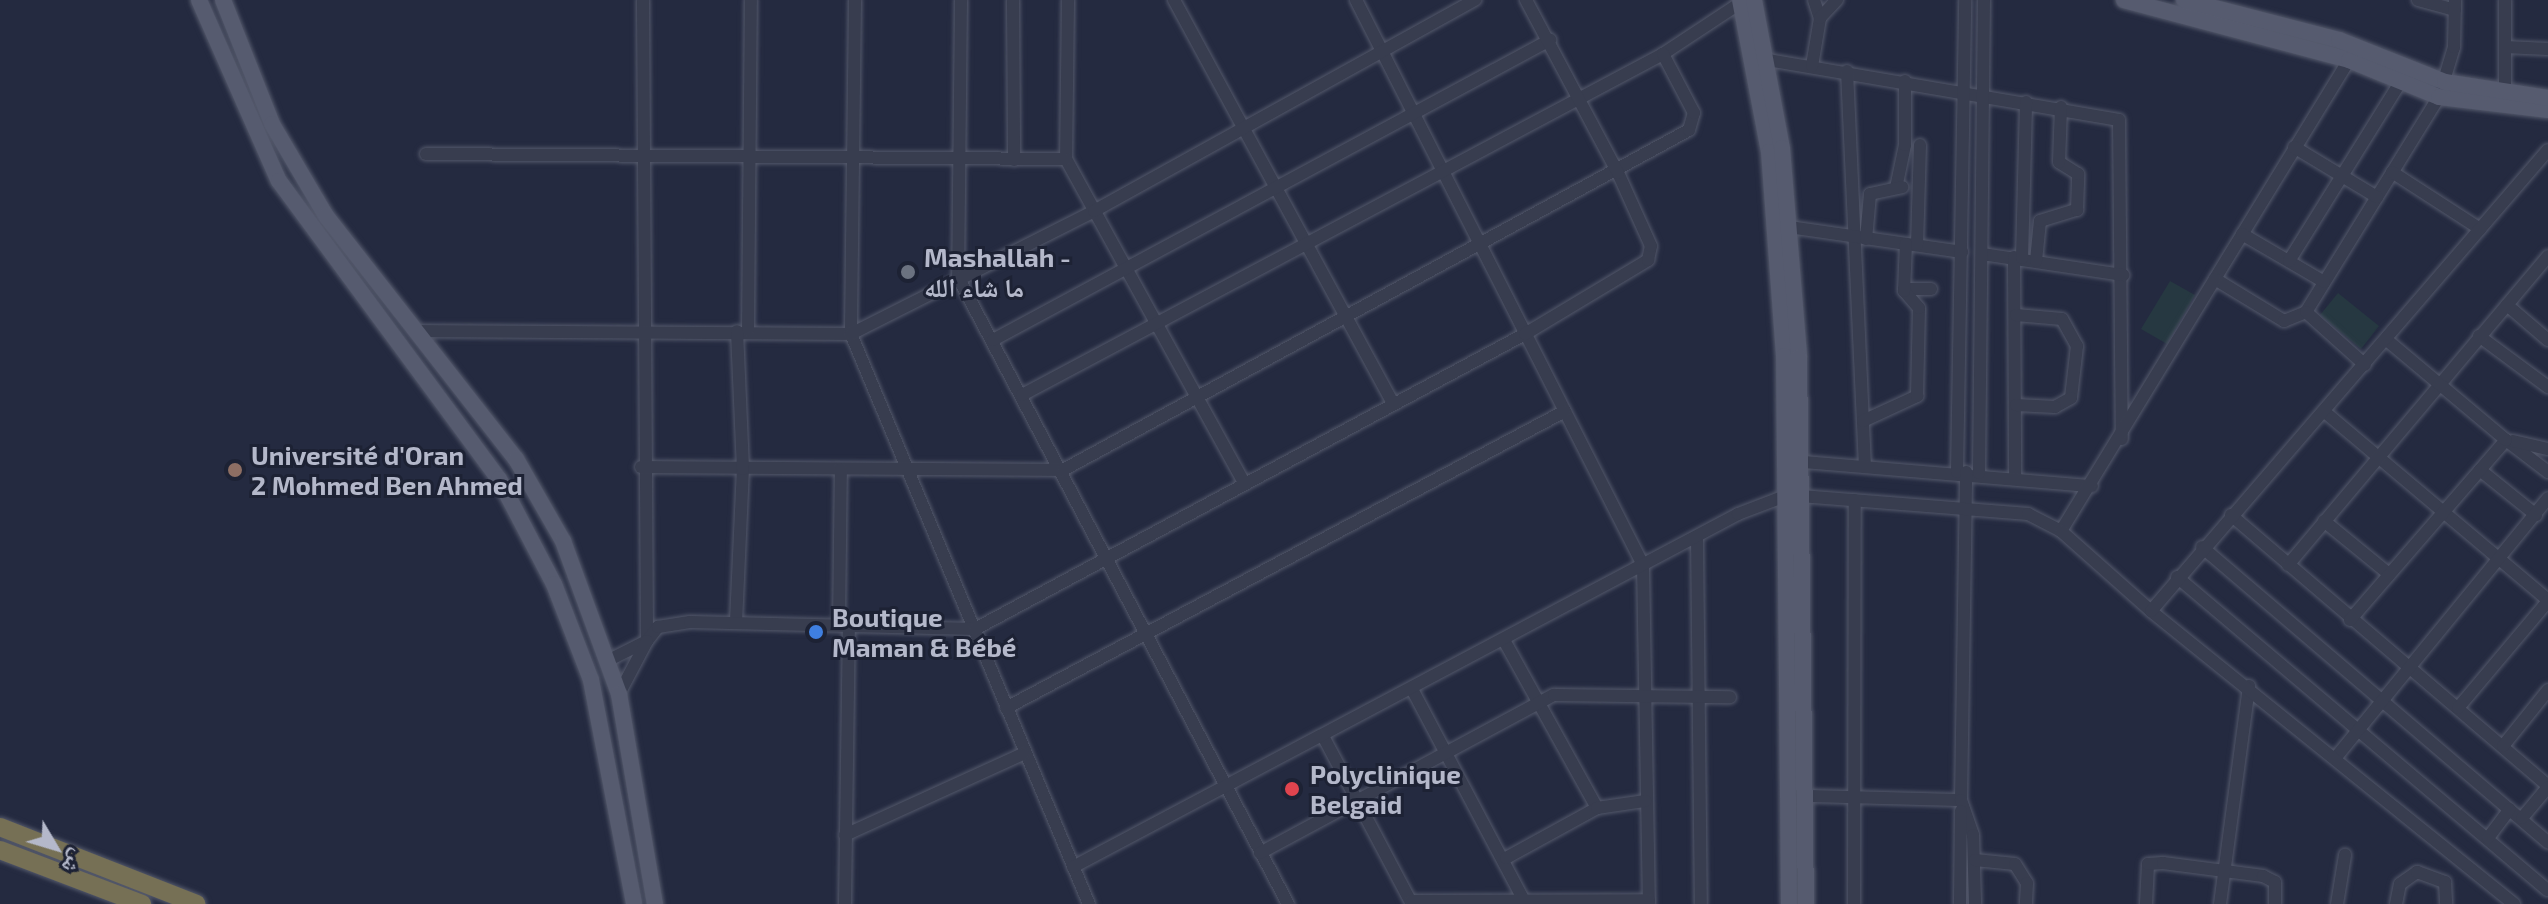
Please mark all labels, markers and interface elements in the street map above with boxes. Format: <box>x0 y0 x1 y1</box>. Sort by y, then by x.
place label: Mashallah - ما شاء الله <box>924 241 1071 302</box>
marker: Mashallah - ما شاء الله <box>899 263 917 281</box>
place label: Université d'Oran 2 Mohmed Ben Ahmed <box>251 439 523 500</box>
marker: Université d'Oran 2 Mohmed Ben Ahmed <box>226 461 244 479</box>
place label: Boutique Maman & Bébé <box>832 601 1017 662</box>
marker: Boutique Maman & Bébé <box>807 623 825 641</box>
place label: Polyclinique Belgaid <box>1310 758 1461 820</box>
marker: Polyclinique Belgaid <box>1281 778 1303 800</box>
north arrow <box>16 808 96 888</box>
text: ش <box>57 846 92 880</box>

